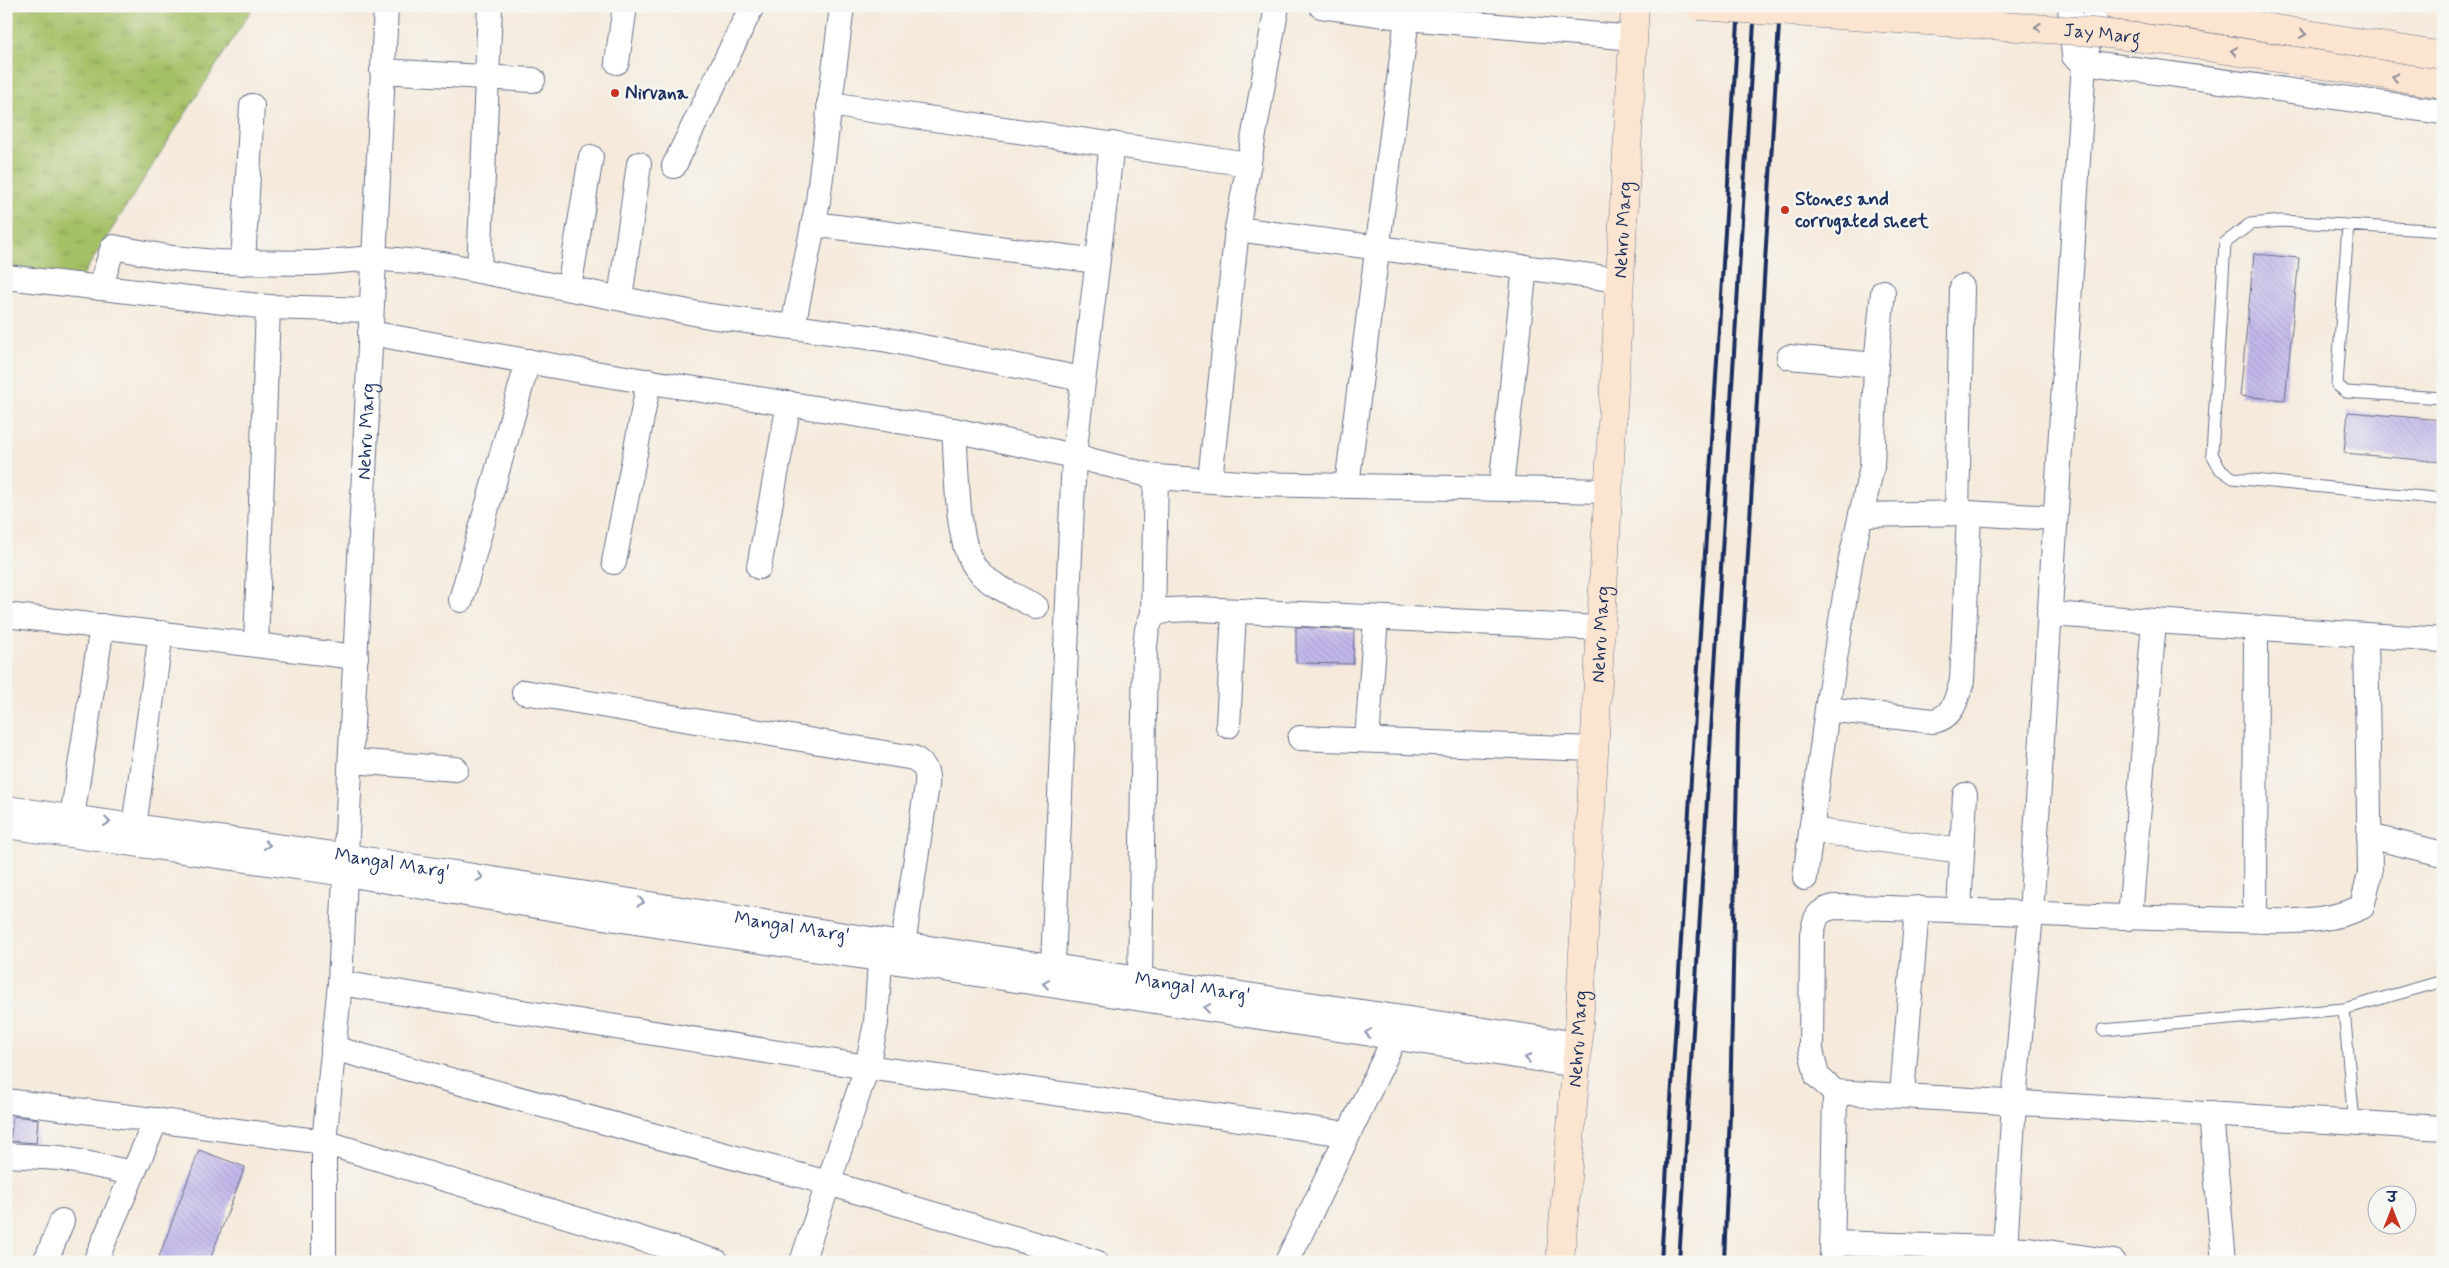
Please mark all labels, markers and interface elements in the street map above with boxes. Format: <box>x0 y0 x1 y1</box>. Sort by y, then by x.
street label: Jay Marg <box>2063 18 2142 53</box>
one-way arrow <box>2034 22 2042 33</box>
one-way arrow <box>2299 28 2307 38</box>
one-way arrow <box>2230 47 2238 57</box>
one-way arrow <box>2390 72 2399 82</box>
place label: Nirvana <box>625 81 689 106</box>
marker: Nirvana <box>609 87 621 99</box>
street label: Nehru Marg <box>1608 181 1640 279</box>
place label: Stones and corrugated sheet <box>1795 187 1929 235</box>
marker: Stones and corrugated sheet <box>1779 204 1791 216</box>
street label: Nehru Marg <box>351 382 383 481</box>
street label: Nehru Marg <box>1585 585 1618 684</box>
one-way arrow <box>103 816 111 827</box>
one-way arrow <box>264 839 272 850</box>
street label: Mangal Marg' <box>333 842 451 885</box>
one-way arrow <box>476 871 484 882</box>
one-way arrow <box>636 897 645 907</box>
street label: Mangal Marg' <box>733 905 851 948</box>
street label: Mangal Marg' <box>1133 966 1252 1008</box>
one-way arrow <box>1042 980 1051 990</box>
street label: Nehru Marg <box>1562 990 1595 1088</box>
one-way arrow <box>1203 1004 1211 1014</box>
one-way arrow <box>1363 1028 1372 1038</box>
one-way arrow <box>1524 1053 1533 1063</box>
north arrow <box>2366 1186 2416 1236</box>
text: उ <box>2385 1189 2398 1207</box>

